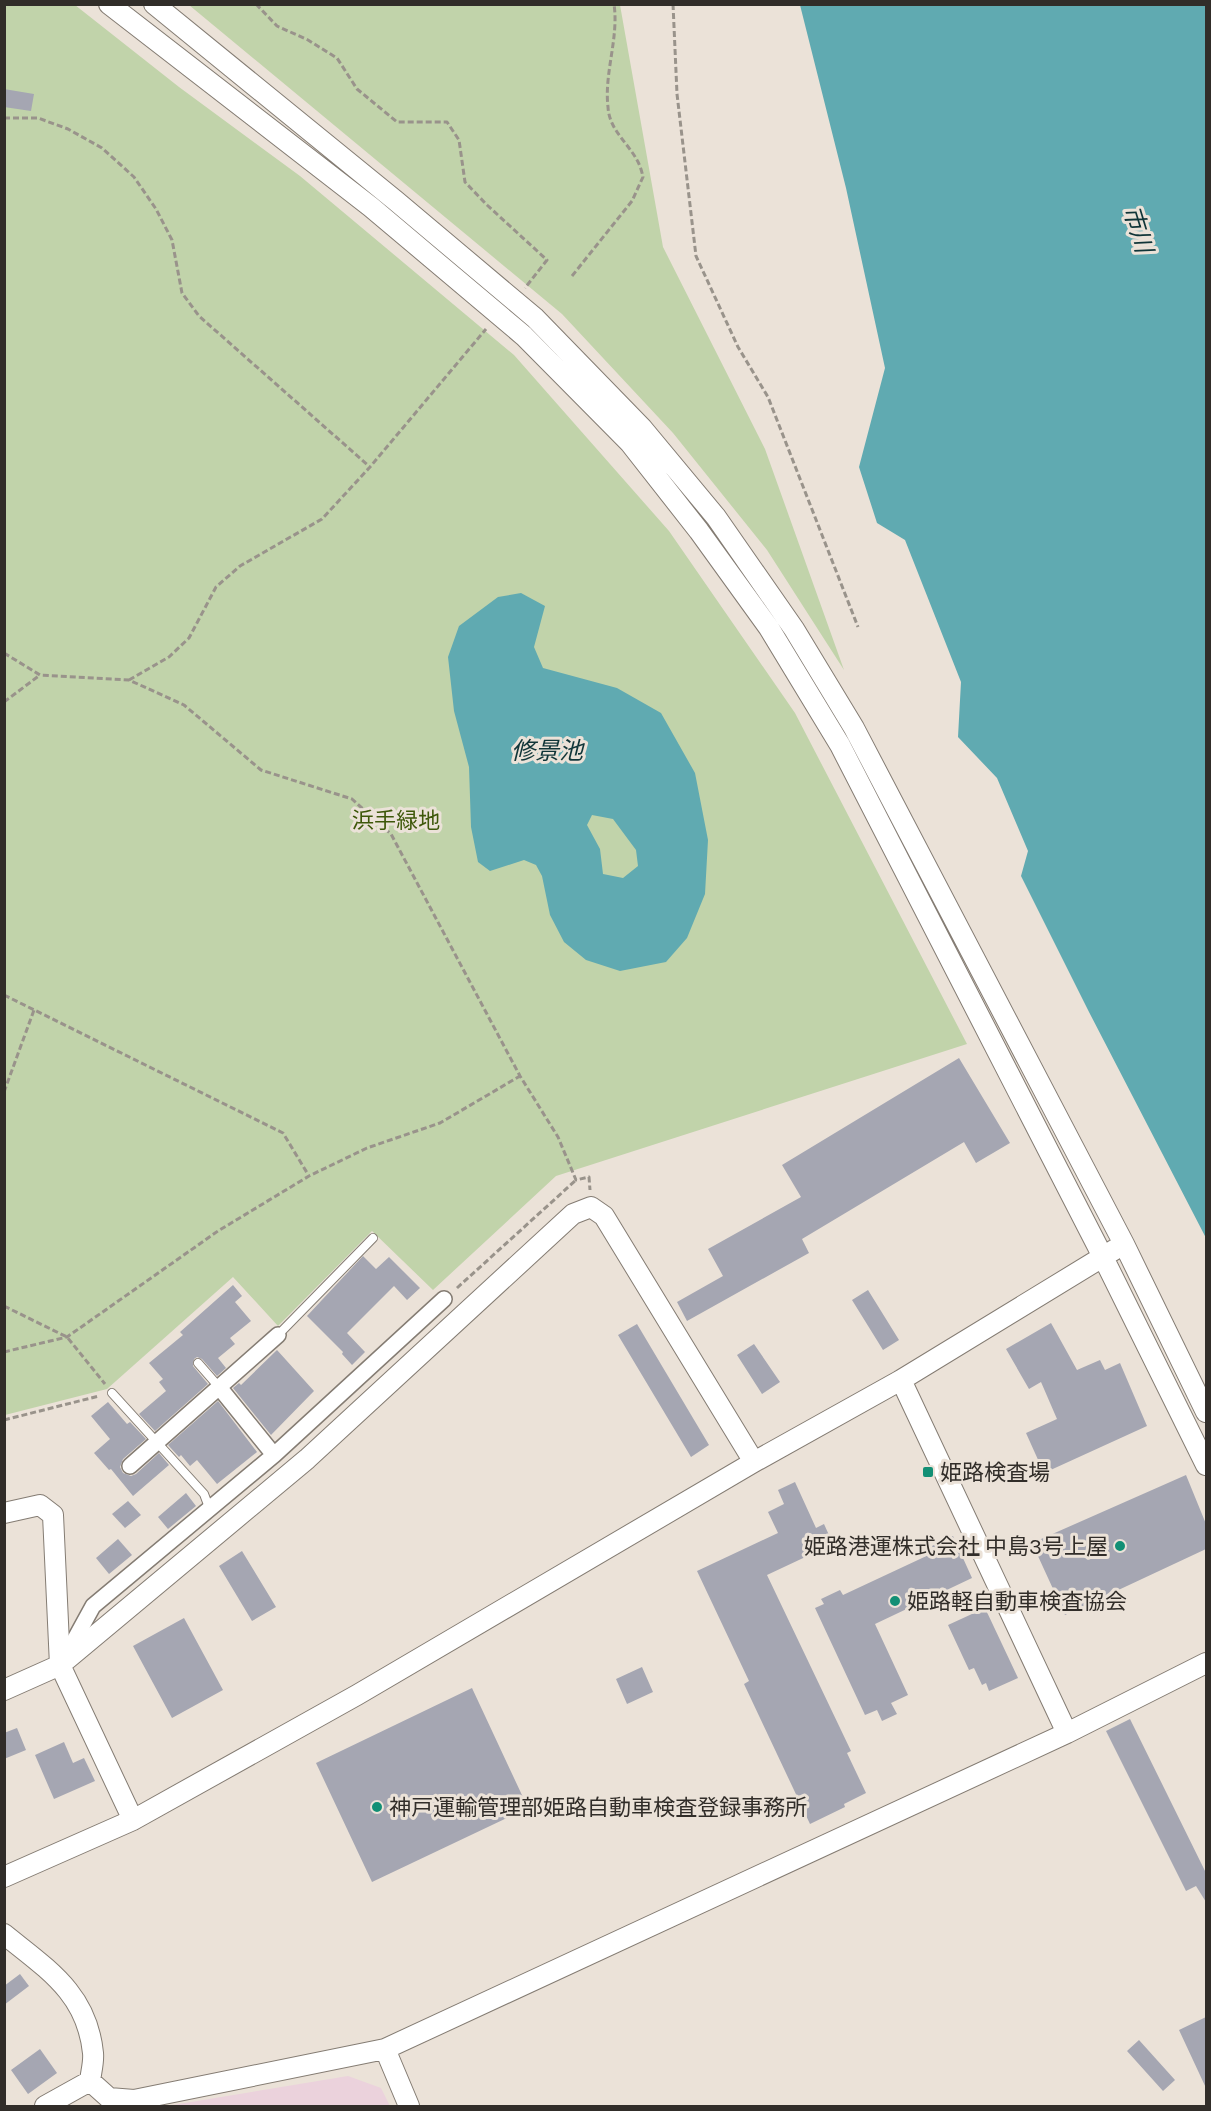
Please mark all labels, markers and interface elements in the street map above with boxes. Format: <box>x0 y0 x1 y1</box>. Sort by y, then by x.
water label: 市川 <box>1118 202 1159 259</box>
water label: 修景池 <box>511 737 585 765</box>
park label: 浜手緑地 <box>352 808 440 834</box>
place label: 姫路検査場 <box>940 1460 1050 1486</box>
marker: 姫路検査場 <box>921 1465 935 1479</box>
place label: 姫路港運株式会社 中島3号上屋 <box>804 1534 1108 1560</box>
marker: 姫路港運株式会社 中島3号上屋 <box>1113 1539 1127 1553</box>
place label: 姫路軽自動車検査協会 <box>907 1589 1127 1615</box>
marker: 姫路軽自動車検査協会 <box>888 1594 902 1608</box>
place label: 神戸運輸管理部姫路自動車検査登録事務所 <box>389 1795 807 1821</box>
marker: 神戸運輸管理部姫路自動車検査登録事務所 <box>370 1800 384 1814</box>

